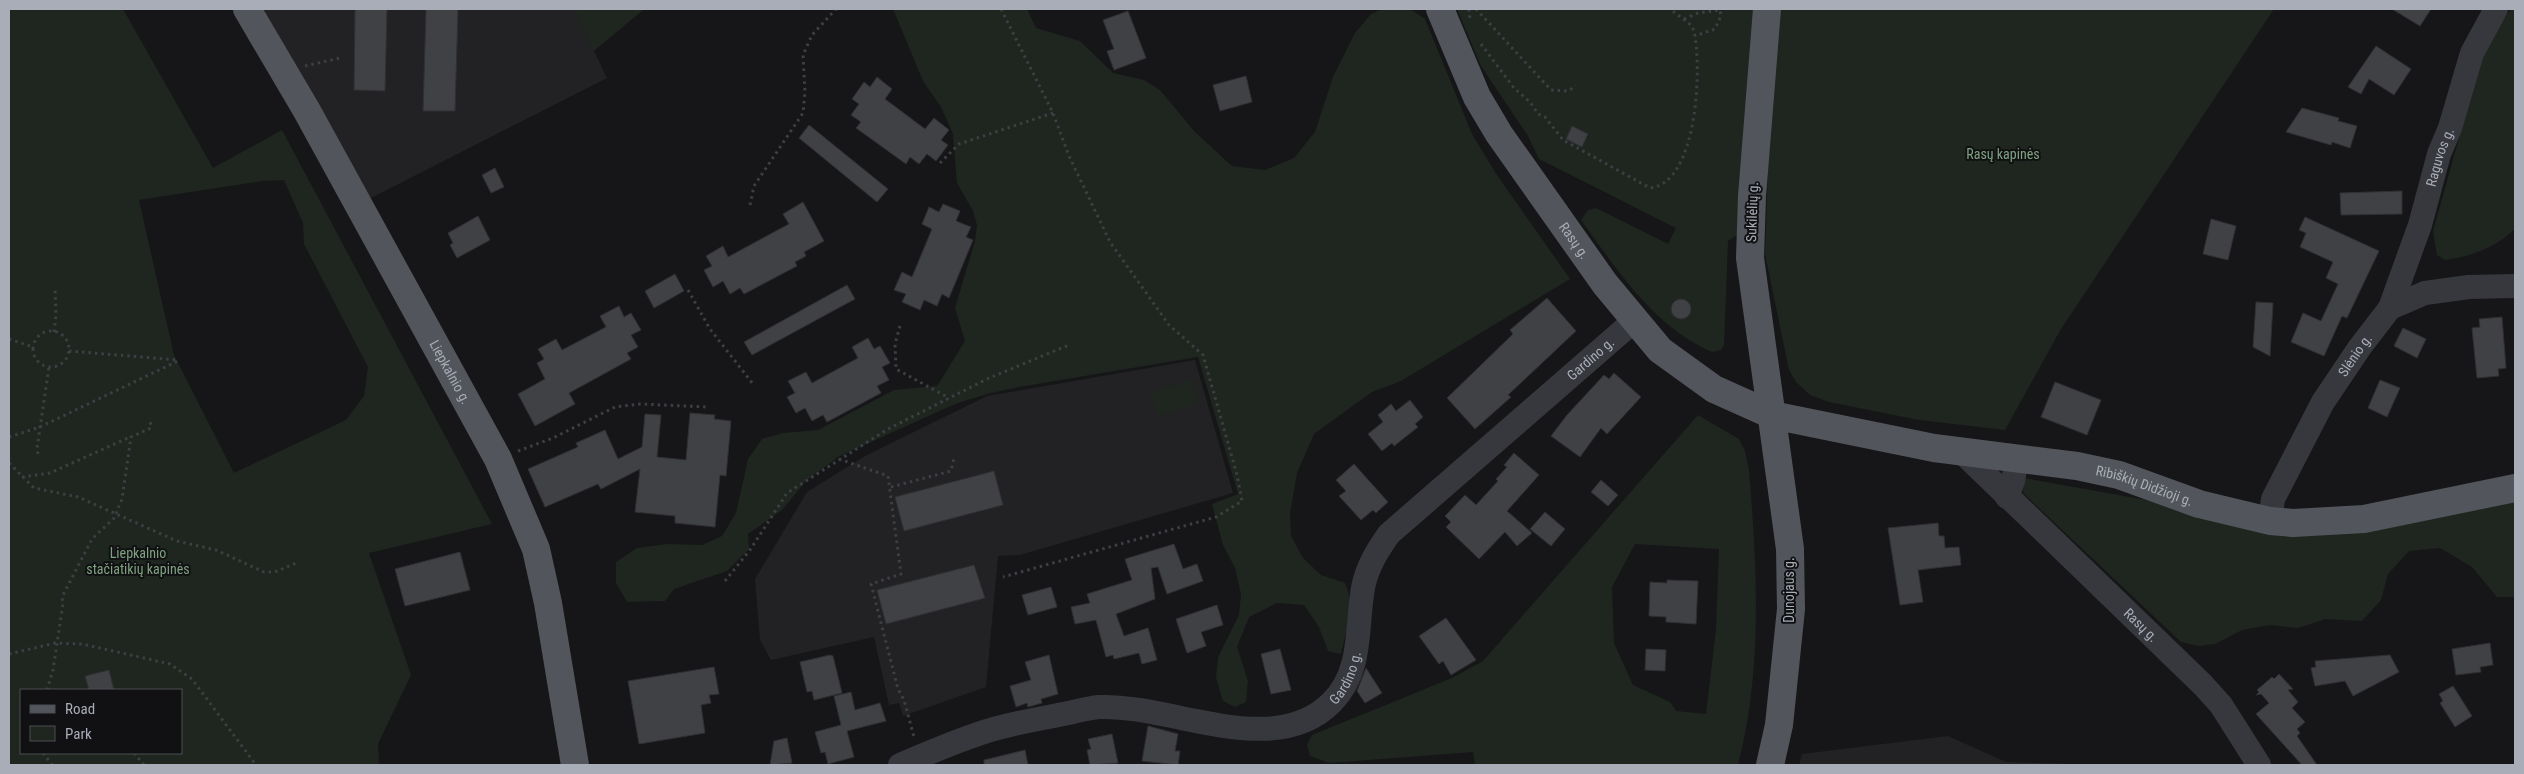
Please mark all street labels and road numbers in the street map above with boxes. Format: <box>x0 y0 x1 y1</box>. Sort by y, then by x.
street label: Raguvos g. <box>2423 125 2457 188</box>
street label: Sukilėlių g. <box>1743 182 1761 242</box>
street label: Rasų g. <box>1556 219 1593 262</box>
street label: Slėnio g. <box>2335 331 2375 379</box>
street label: Gardino g. <box>1564 334 1617 383</box>
street label: Liepkalnio g. <box>426 337 474 407</box>
street label: Ribiškių Didžioji g. <box>2094 462 2195 509</box>
street label: Dunojaus g. <box>1781 557 1797 623</box>
street label: Rasų g. <box>2121 605 2161 645</box>
street label: Gardino g. <box>1326 650 1364 708</box>

